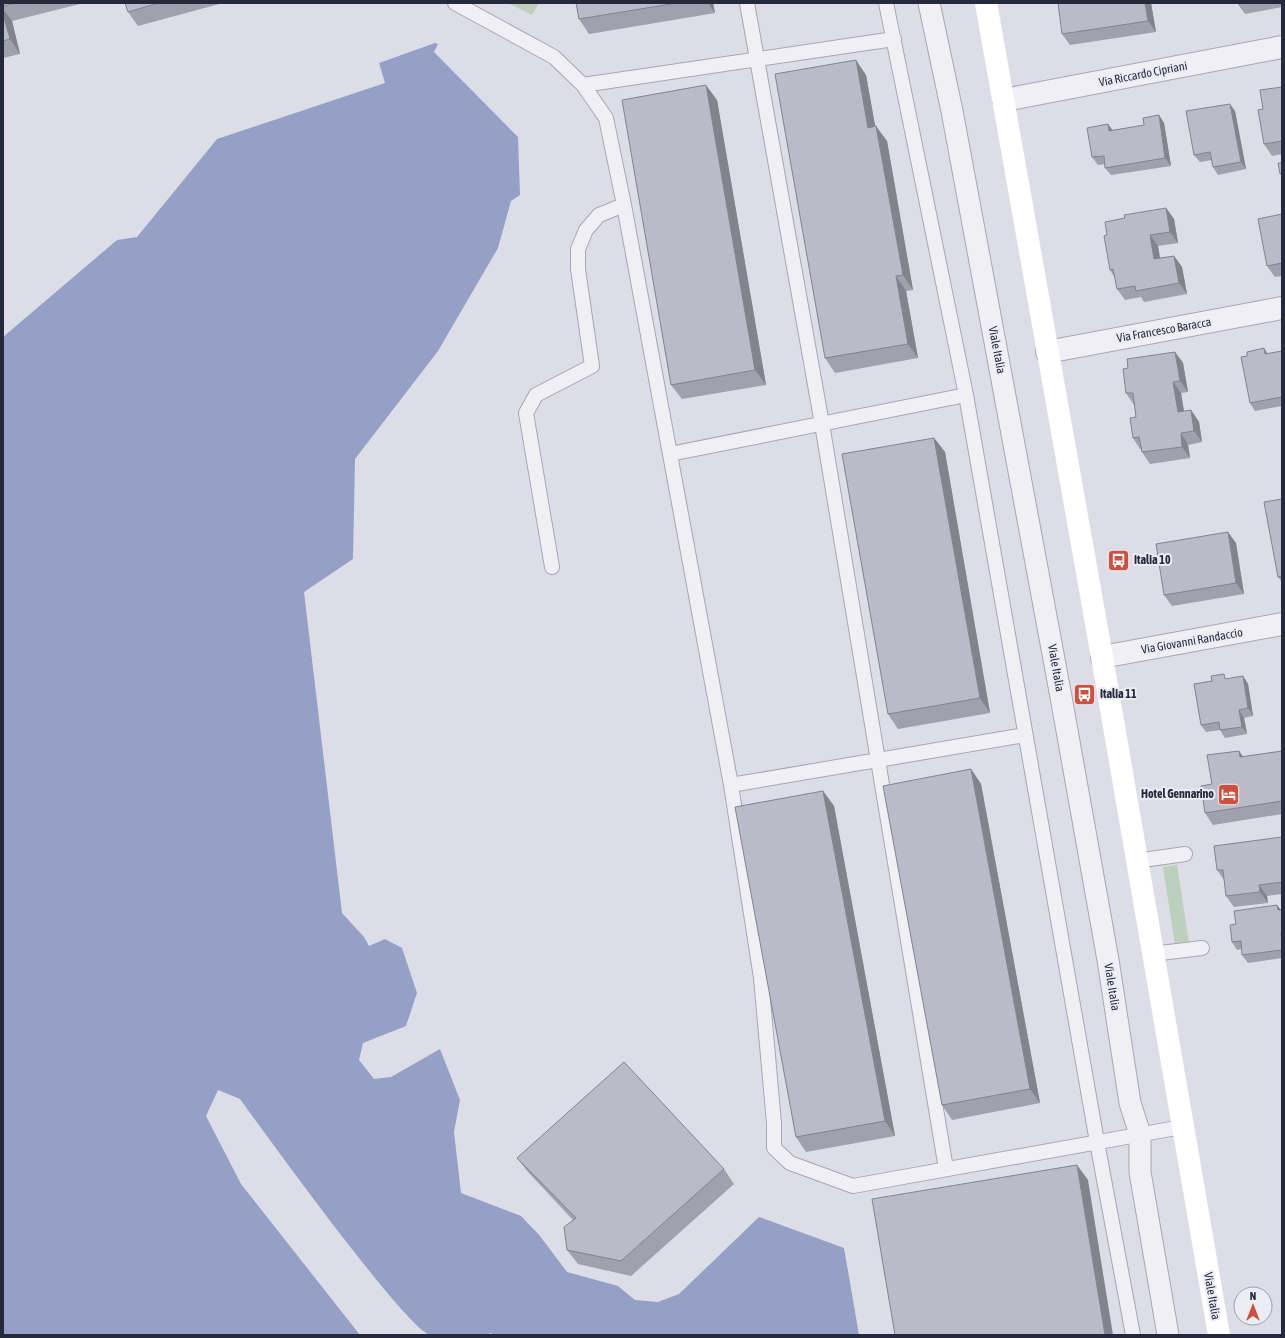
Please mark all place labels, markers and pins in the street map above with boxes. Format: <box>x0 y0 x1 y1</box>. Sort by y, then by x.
bus stop icon: Italia 10 <box>1105 547 1131 573</box>
place label: Italia 10 <box>1134 553 1171 567</box>
bus stop icon: Italia 11 <box>1072 681 1098 707</box>
place label: Italia 11 <box>1100 687 1137 701</box>
hotel icon: Hotel Gennarino <box>1216 781 1242 807</box>
place label: Hotel Gennarino <box>1141 787 1214 801</box>

